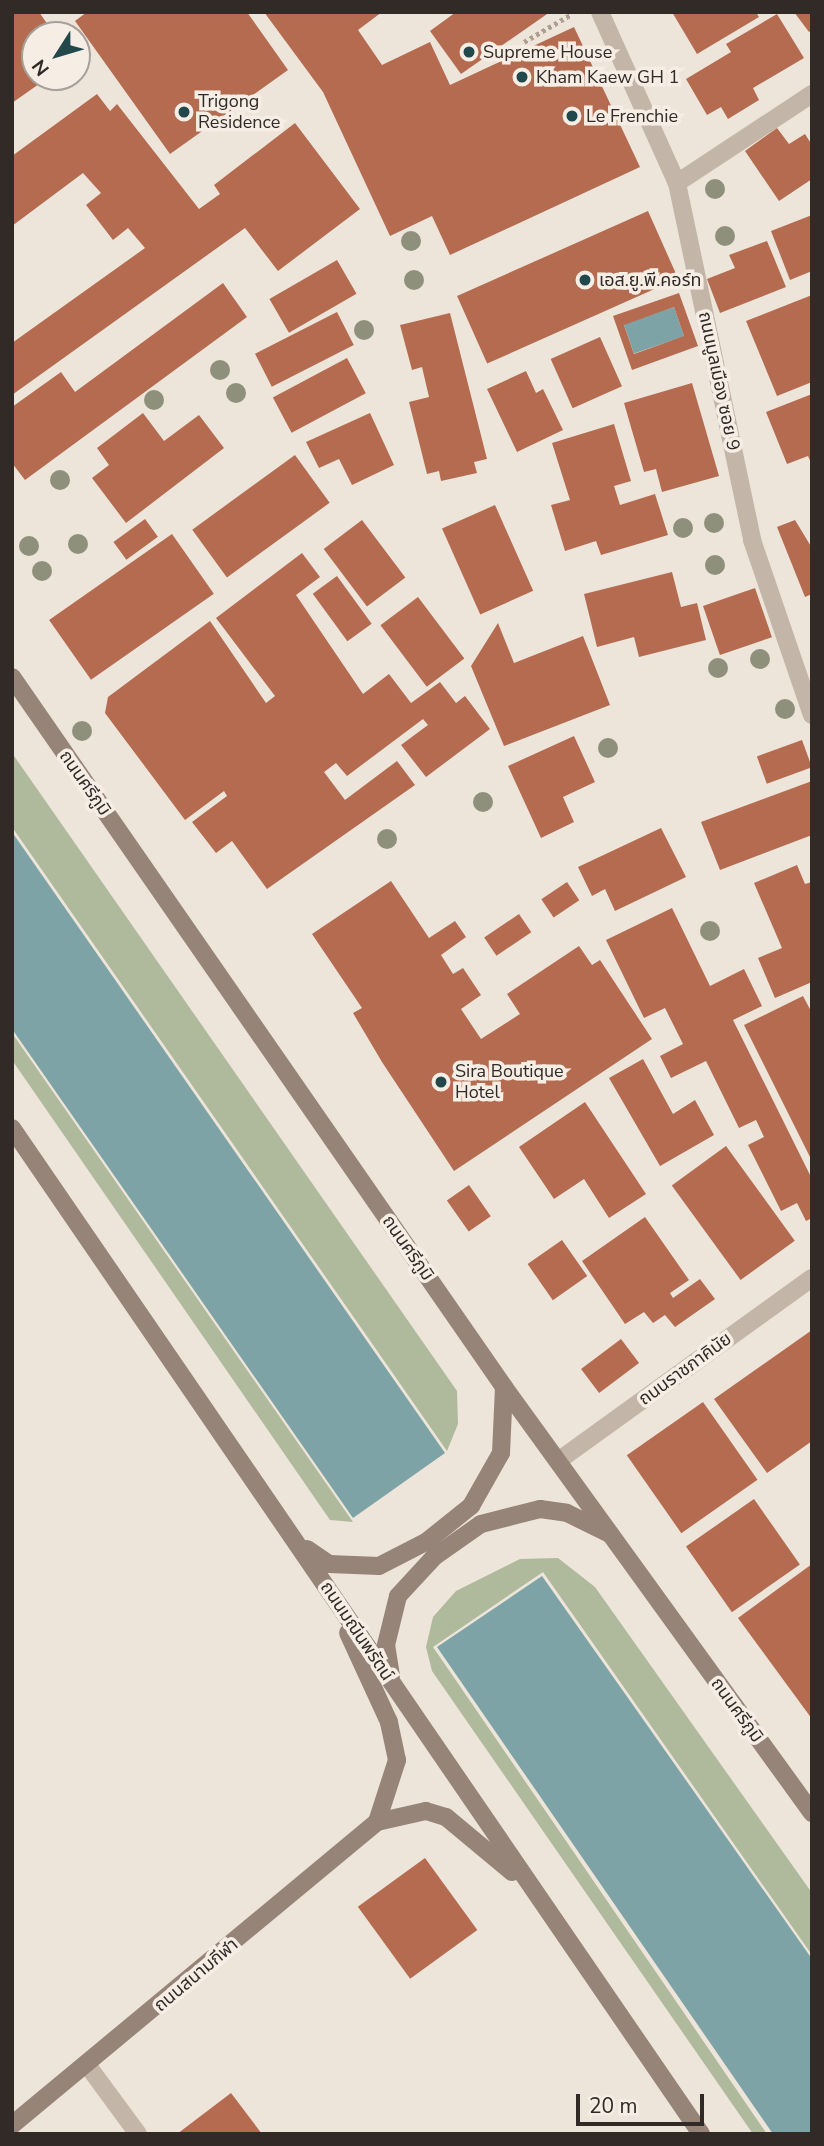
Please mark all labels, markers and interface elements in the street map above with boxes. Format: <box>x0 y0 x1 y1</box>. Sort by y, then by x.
north arrow <box>21 21 91 91</box>
place label: Supreme House <box>483 41 612 63</box>
marker: Supreme House <box>461 44 477 60</box>
text: N <box>26 54 55 81</box>
place label: Kham Kaew GH 1 <box>536 66 679 88</box>
marker: Kham Kaew GH 1 <box>514 69 530 85</box>
place label: Trigong Residence <box>198 91 280 134</box>
marker: Trigong Residence <box>176 104 192 120</box>
place label: Le Frenchie <box>586 105 678 127</box>
marker: Le Frenchie <box>564 108 580 124</box>
place label: เอส.ยู.พี.คอร์ท <box>599 269 701 291</box>
marker: เอส.ยู.พี.คอร์ท <box>577 272 593 288</box>
street label: ถนนมูลเมือง ซอย 9 <box>694 309 744 453</box>
street label: ถนนศรีภูมิ <box>55 746 115 820</box>
place label: Sira Boutique Hotel <box>455 1061 564 1104</box>
marker: Sira Boutique Hotel <box>433 1074 449 1090</box>
street label: ถนนศรีภูมิ <box>378 1211 438 1285</box>
street label: ถนนราชภาคินัย <box>634 1328 736 1410</box>
street label: ถนนมณีนพรัตน์ <box>316 1577 398 1685</box>
street label: ถนนศรีภูมิ <box>706 1673 768 1747</box>
street label: ถนนสนามกีฬา <box>150 1934 242 2016</box>
scale bar <box>579 2080 707 2124</box>
text: 20 m <box>589 2092 638 2120</box>

